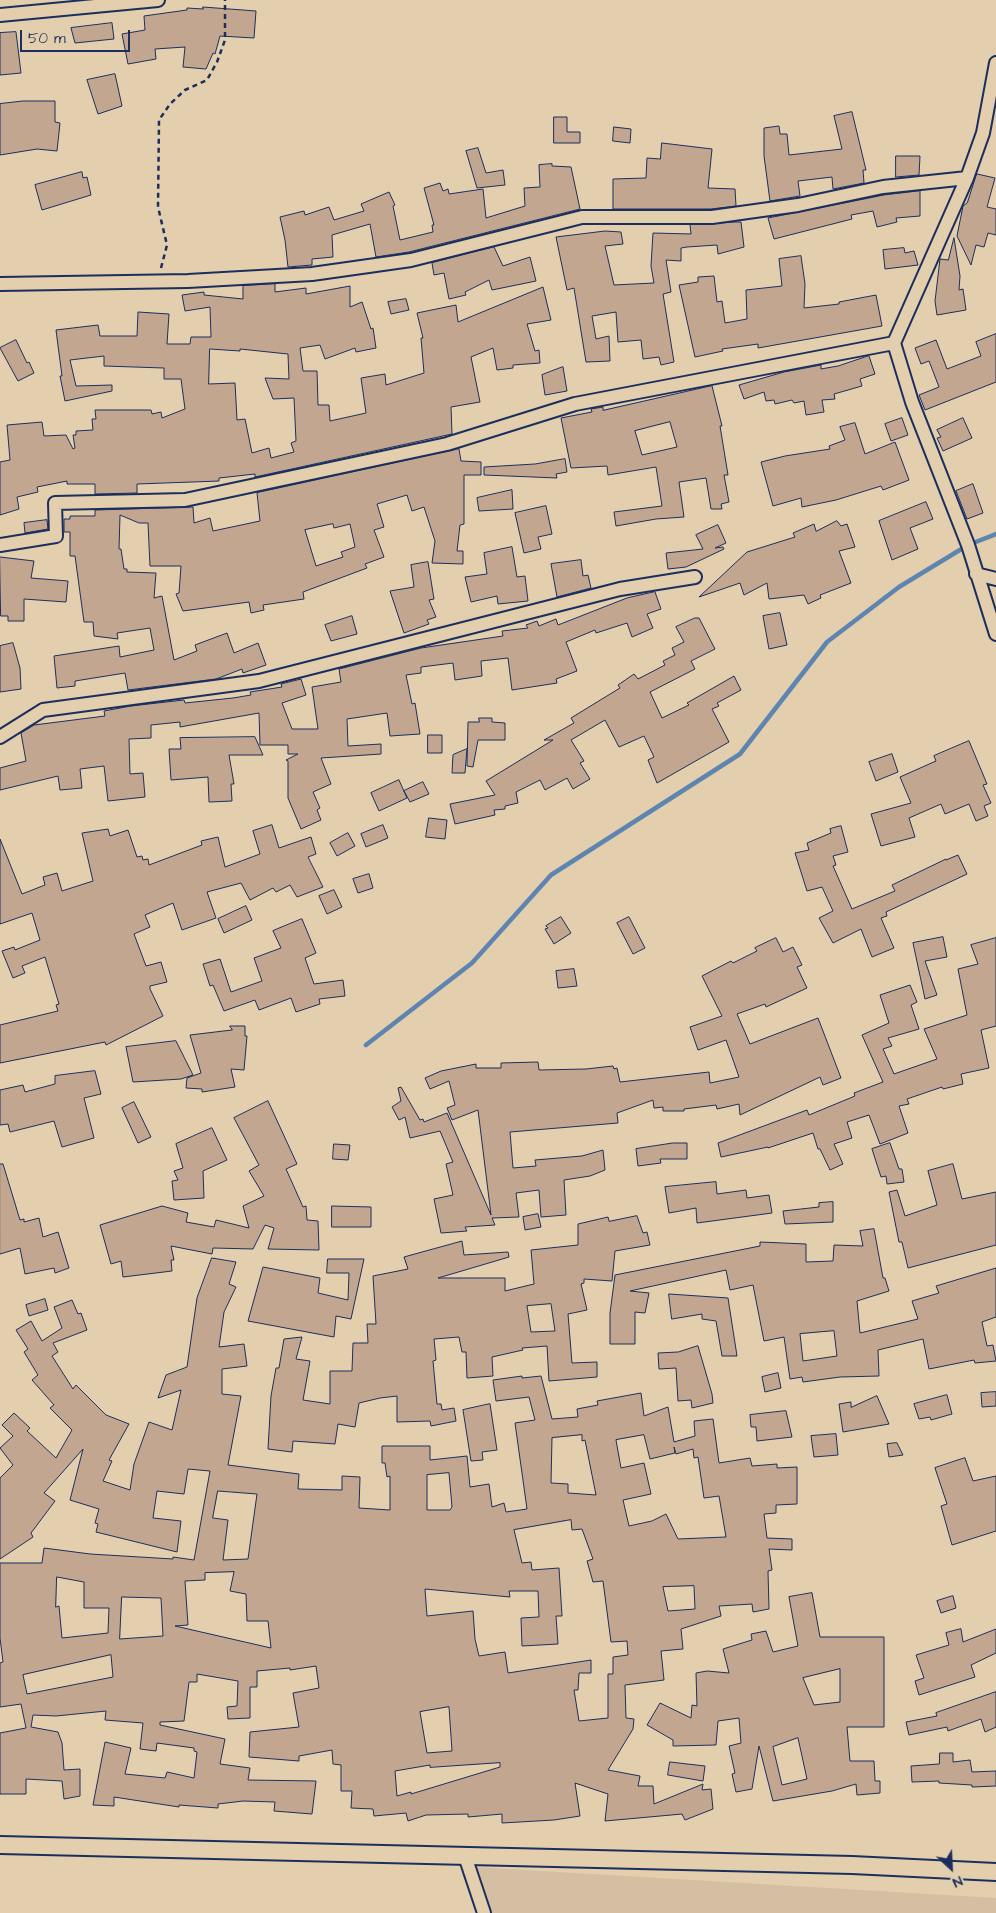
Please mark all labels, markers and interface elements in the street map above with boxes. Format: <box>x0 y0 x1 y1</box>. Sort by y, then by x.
scale bar <box>22 20 132 52</box>
text: 50 m <box>28 28 66 49</box>
north arrow <box>926 1843 976 1893</box>
text: N <box>949 1871 966 1893</box>

